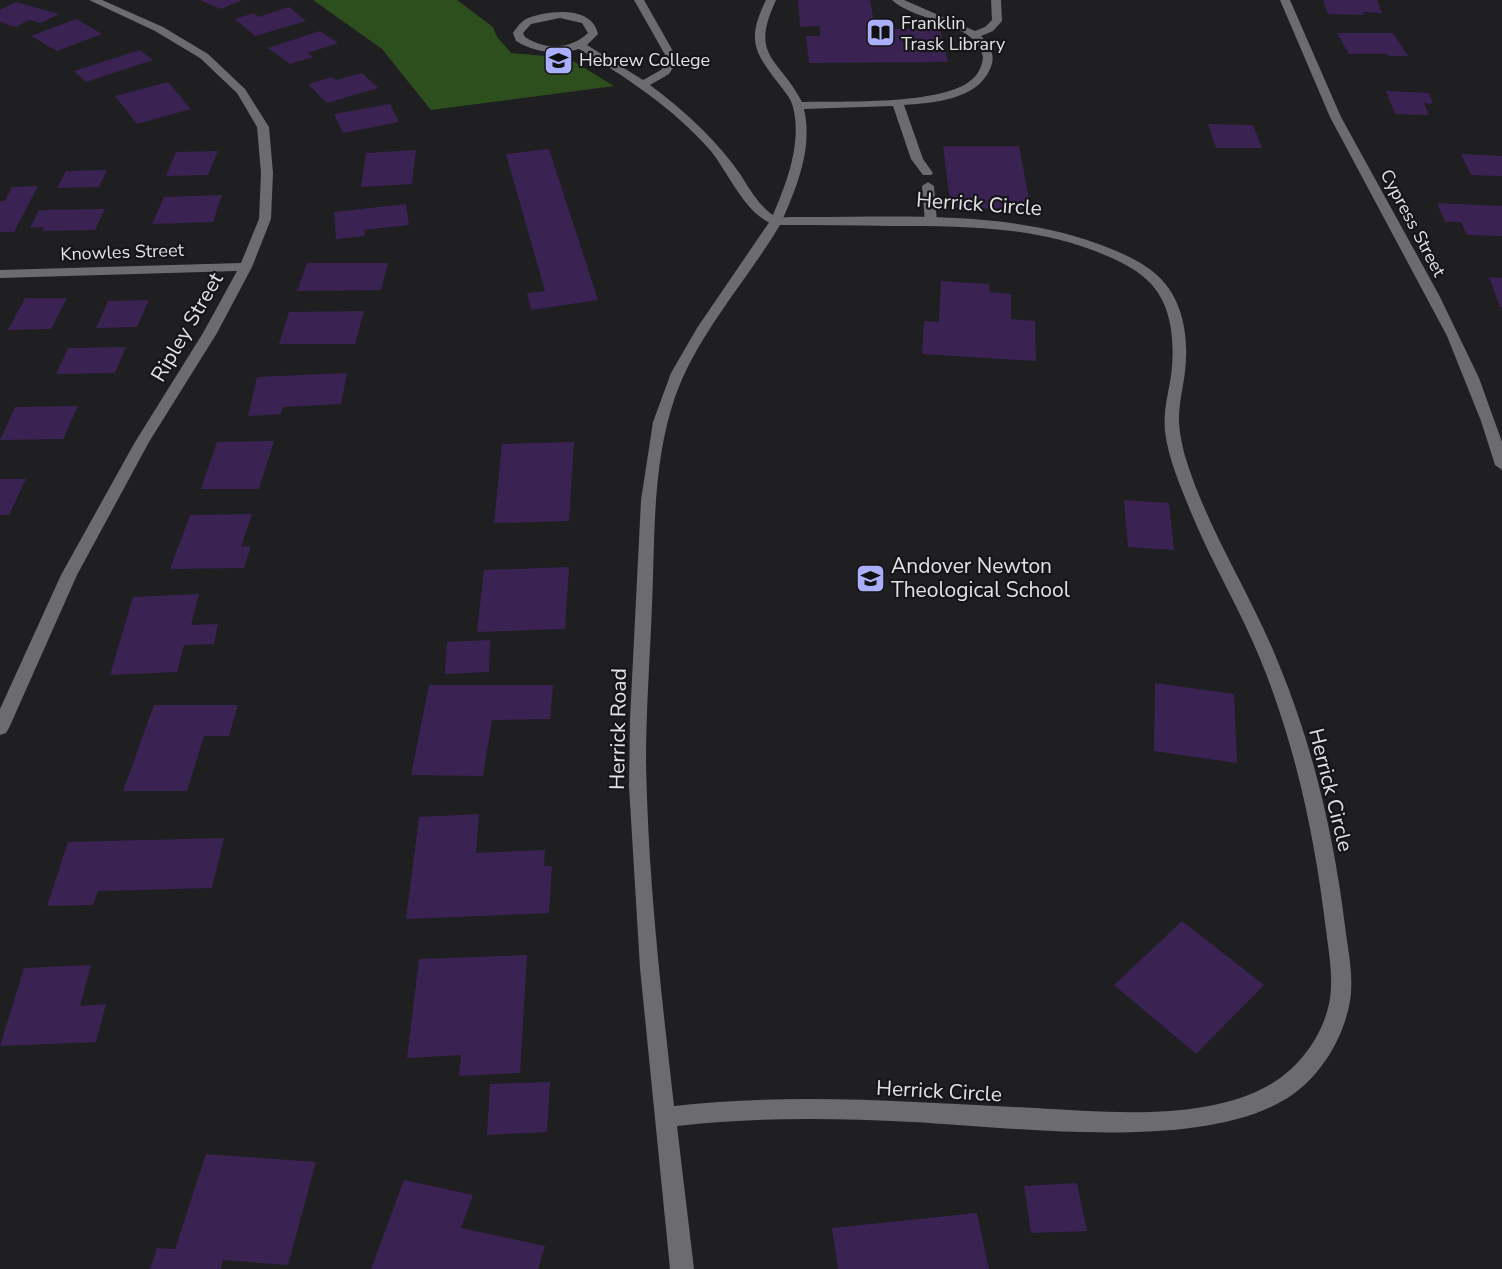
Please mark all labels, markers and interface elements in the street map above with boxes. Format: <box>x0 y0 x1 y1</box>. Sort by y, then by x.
place label: Franklin Trask Library <box>901 11 1006 56</box>
library icon: Franklin Trask Library <box>864 17 896 49</box>
school or university icon: Hebrew College <box>542 44 574 76</box>
place label: Hebrew College <box>579 48 710 72</box>
street label: Cypress Street <box>1375 165 1452 282</box>
street label: Herrick Circle <box>915 186 1043 222</box>
street label: Knowles Street <box>60 238 185 266</box>
street label: Ripley Street <box>144 267 230 387</box>
place label: Andover Newton Theological School <box>891 552 1071 604</box>
school or university icon: Andover Newton Theological School <box>854 562 886 594</box>
street label: Herrick Road <box>603 668 633 790</box>
street label: Herrick Circle <box>1302 725 1360 855</box>
street label: Herrick Circle <box>875 1074 1003 1108</box>

